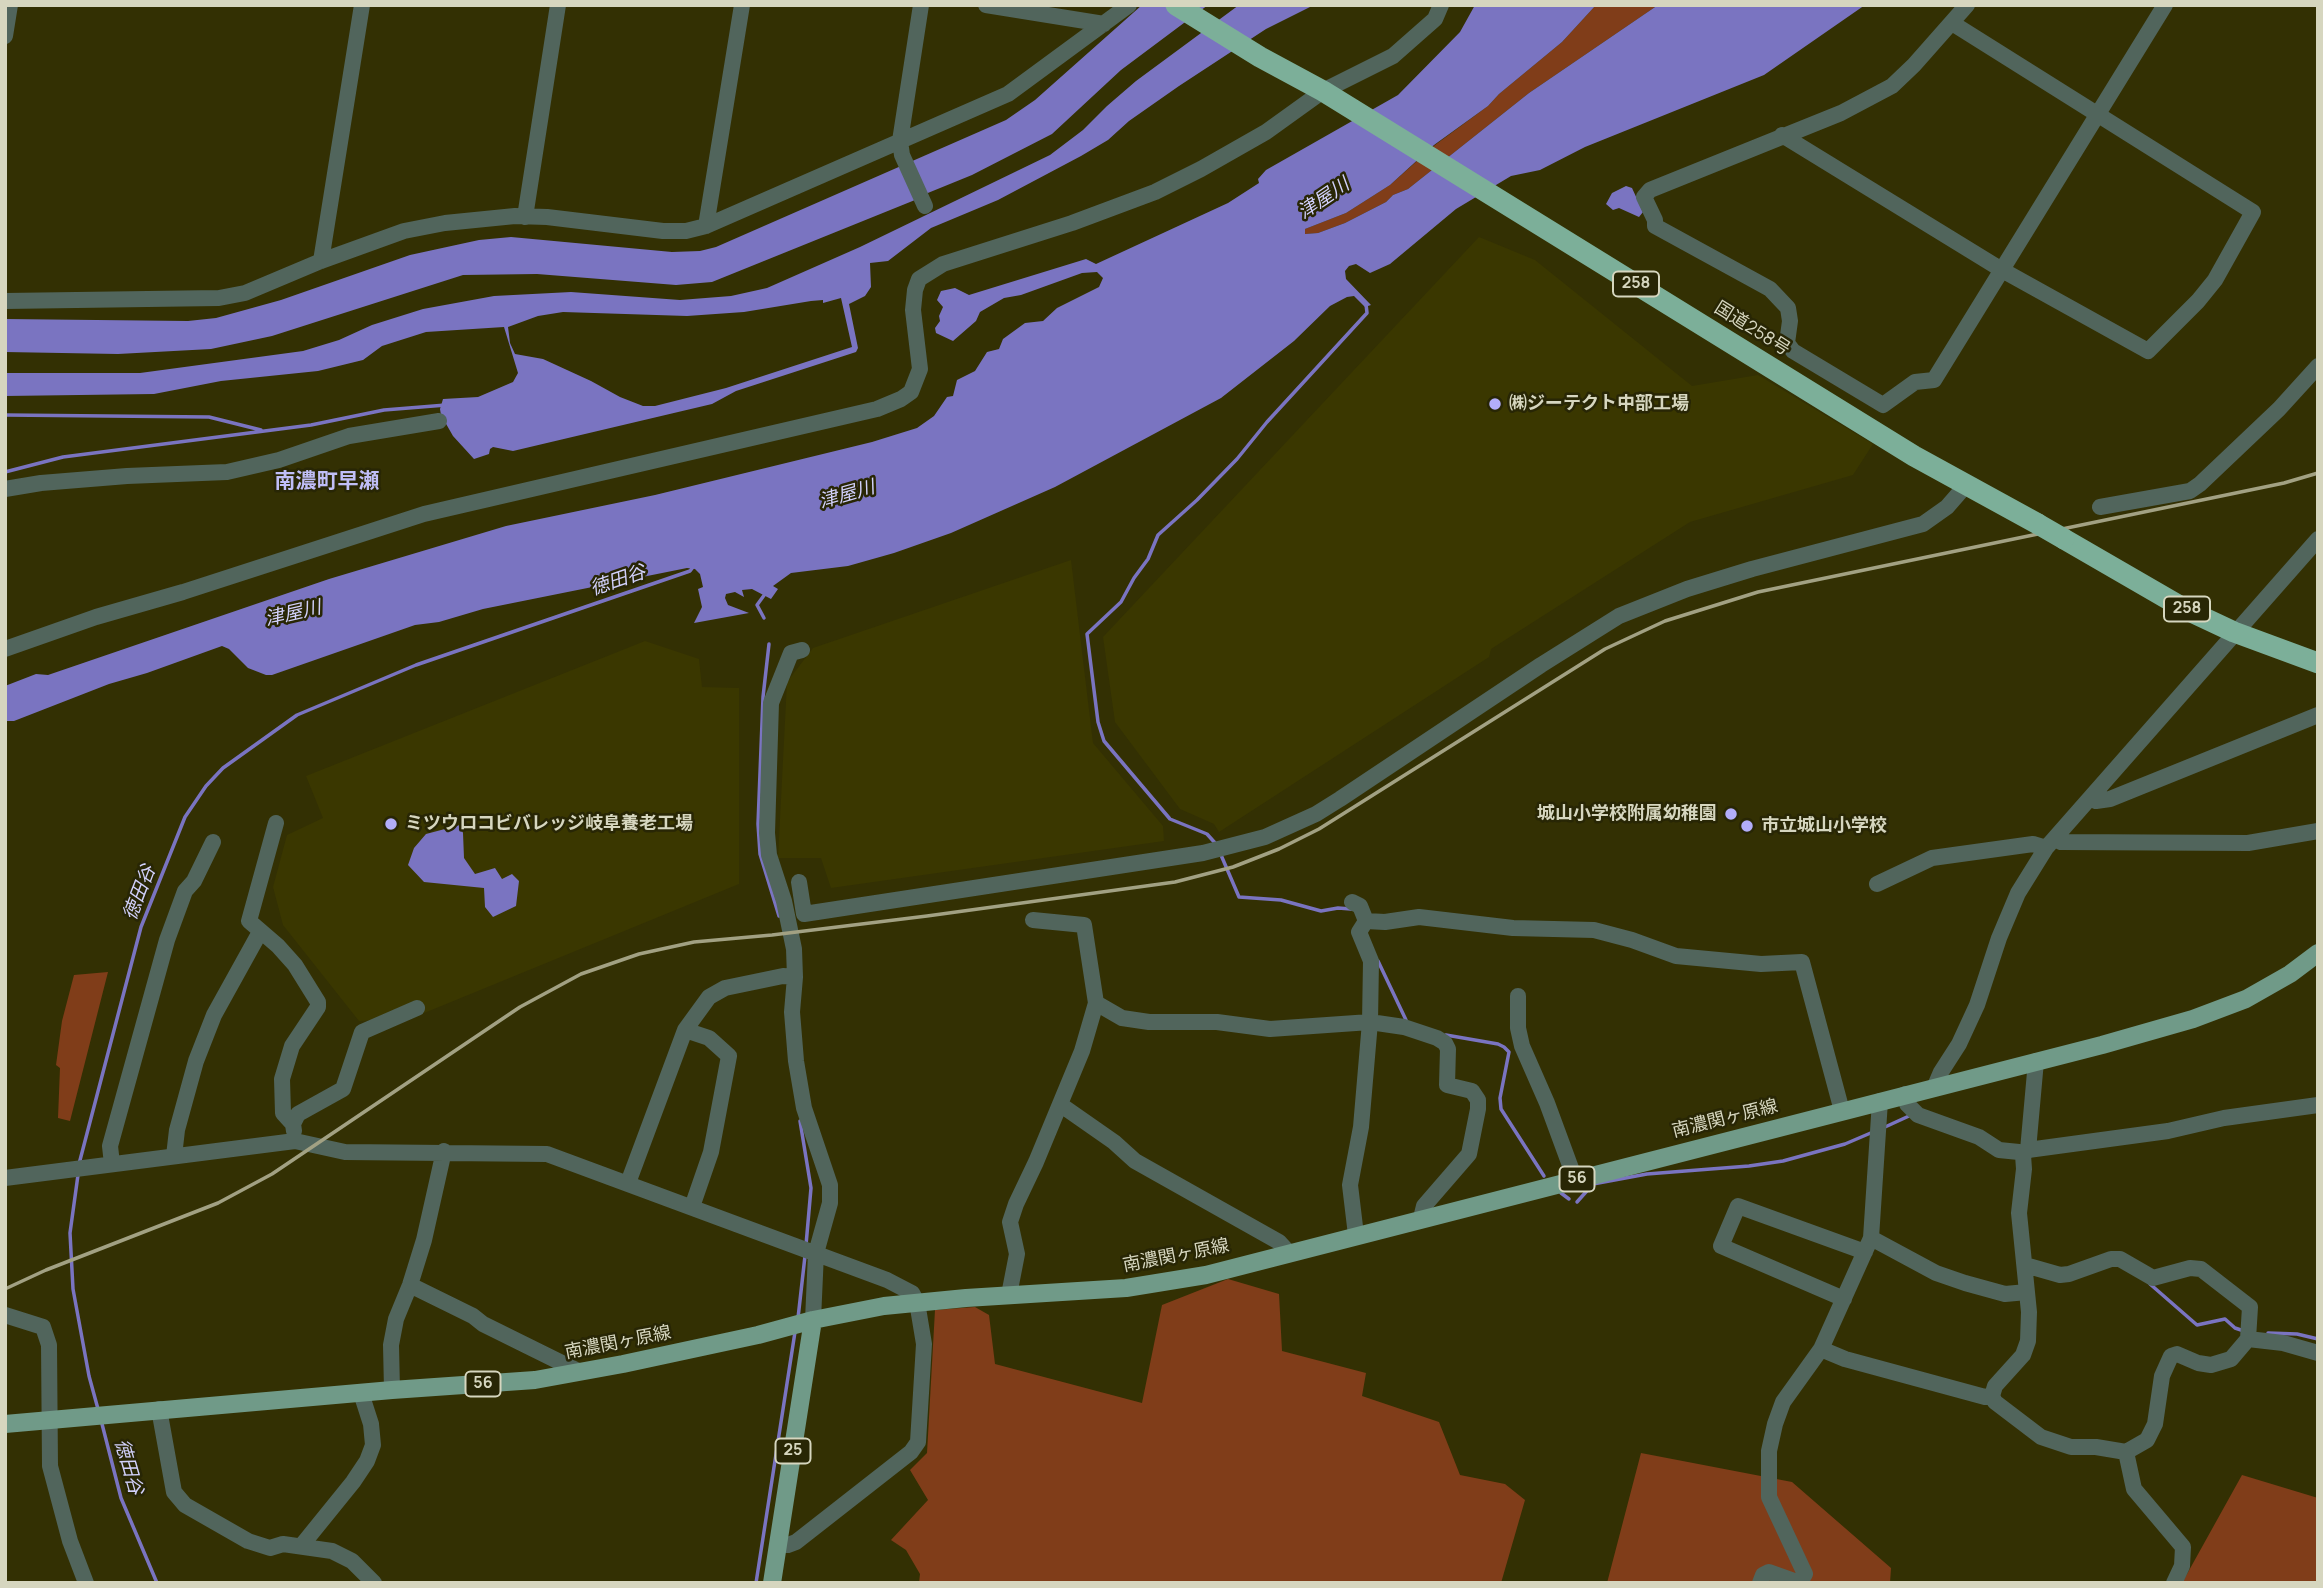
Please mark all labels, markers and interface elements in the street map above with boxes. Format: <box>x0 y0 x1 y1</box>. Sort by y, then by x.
water label: 津屋川 <box>1294 174 1354 224</box>
road number: 258 <box>1613 272 1659 296</box>
street label: 国道258号 <box>1710 297 1794 361</box>
place label: ㈱ジーテクト中部工場 <box>1509 393 1689 415</box>
marker: ㈱ジーテクト中部工場 <box>1487 396 1503 412</box>
district label: 南濃町早瀬 <box>275 469 379 495</box>
water label: 津屋川 <box>816 476 878 514</box>
water label: 徳田谷 <box>587 561 649 601</box>
water label: 津屋川 <box>263 596 323 632</box>
road number: 258 <box>2164 596 2210 622</box>
place label: 城山小学校附属幼稚園 <box>1537 803 1717 825</box>
marker: 城山小学校附属幼稚園 <box>1723 806 1739 822</box>
place label: ミツウロコビバレッジ岐阜養老工場 <box>405 813 693 835</box>
place label: 市立城山小学校 <box>1761 815 1887 837</box>
marker: ミツウロコビバレッジ岐阜養老工場 <box>383 816 399 832</box>
marker: 市立城山小学校 <box>1739 818 1755 834</box>
water label: 徳田谷 <box>119 862 161 924</box>
street label: 南濃関ヶ原線 <box>1670 1095 1780 1143</box>
road number: 56 <box>1560 1166 1594 1191</box>
street label: 南濃関ヶ原線 <box>1121 1235 1231 1277</box>
street label: 南濃関ヶ原線 <box>563 1322 673 1364</box>
road number: 56 <box>466 1372 500 1396</box>
water label: 徳田谷 <box>109 1436 147 1498</box>
road number: 25 <box>776 1438 810 1464</box>

